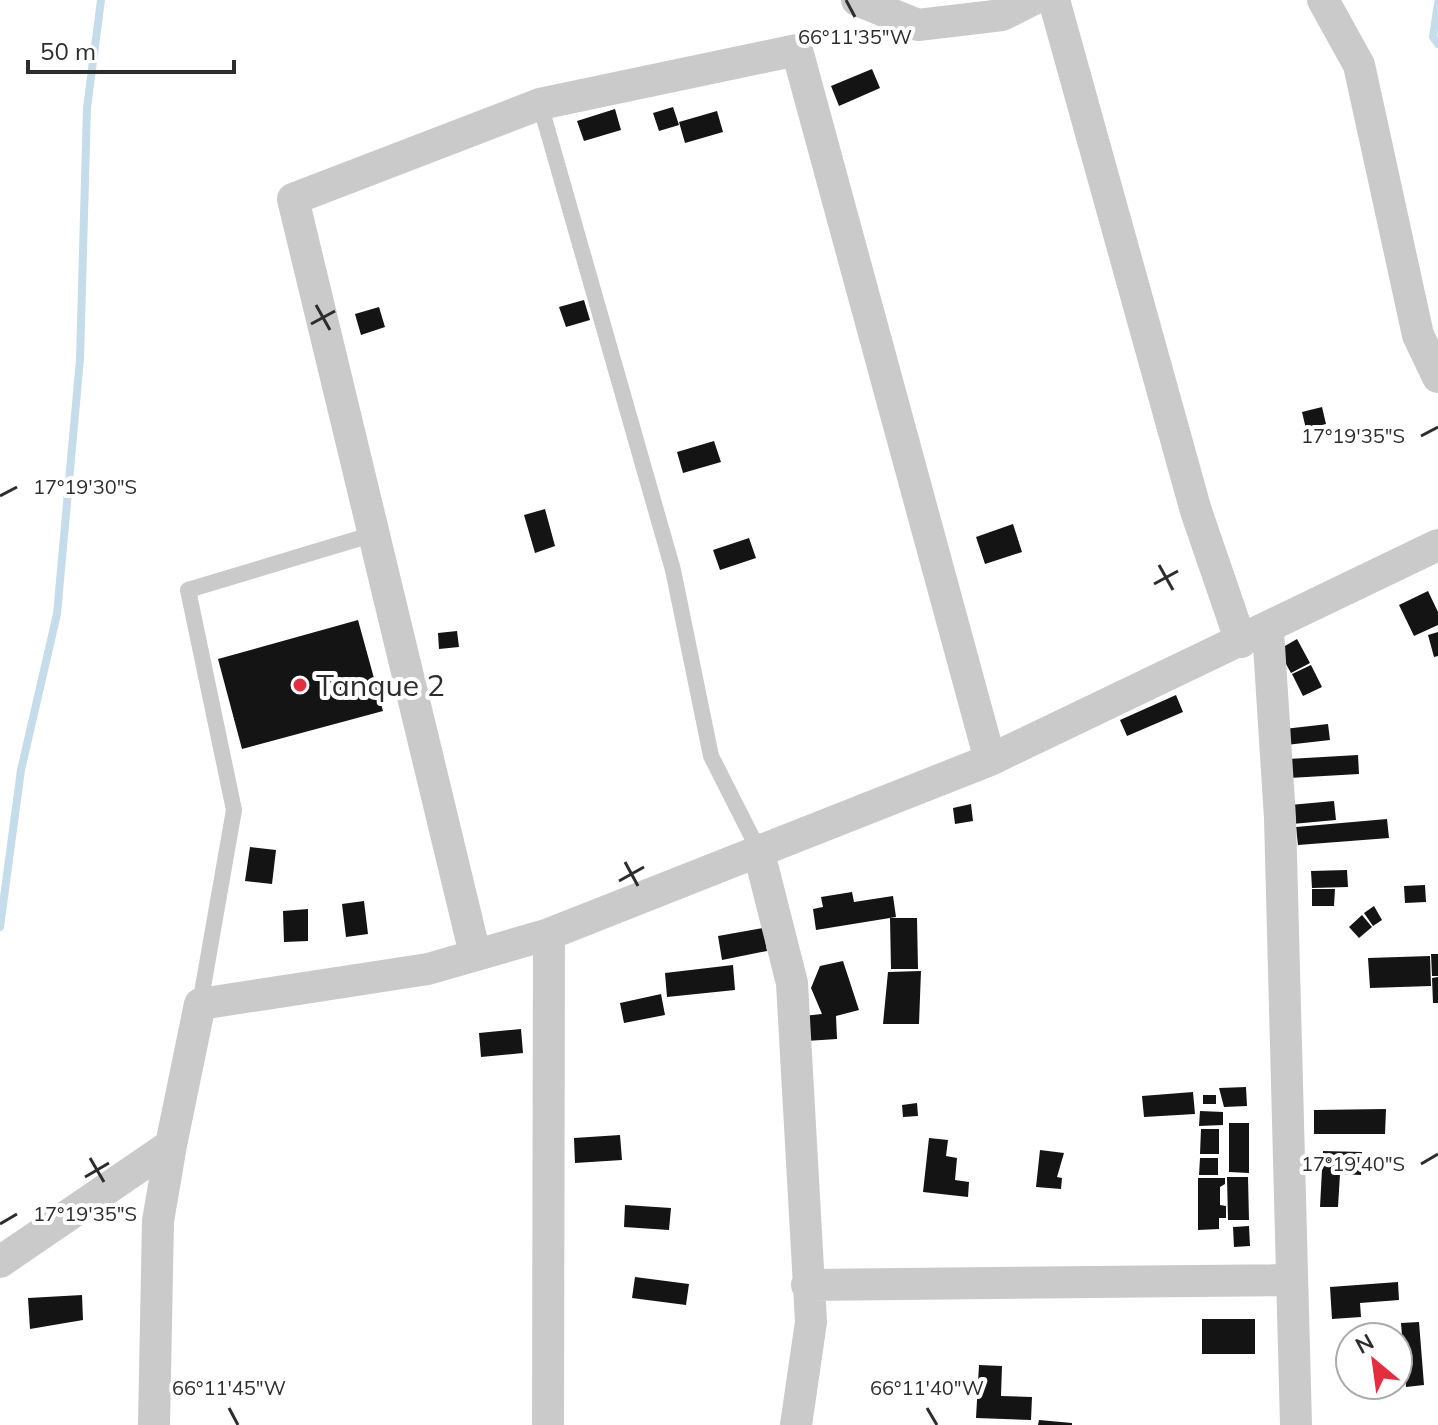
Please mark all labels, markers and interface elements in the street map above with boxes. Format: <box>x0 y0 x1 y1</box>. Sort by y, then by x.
scale bar <box>28 24 234 74</box>
text: 66°11'35"W <box>798 24 912 49</box>
text: 50 m <box>40 36 96 66</box>
text: 17°19'35"S <box>1301 423 1405 448</box>
text: 17°19'30"S <box>33 474 137 499</box>
place label: Tanque 2 <box>316 666 445 704</box>
marker: Tanque 2 <box>291 676 309 694</box>
text: 17°19'40"S <box>1301 1151 1405 1176</box>
text: 17°19'35"S <box>33 1201 137 1226</box>
north arrow <box>1334 1321 1414 1401</box>
text: N <box>1350 1327 1378 1360</box>
text: 66°11'45"W <box>172 1375 286 1400</box>
text: 66°11'40"W <box>870 1375 984 1400</box>

